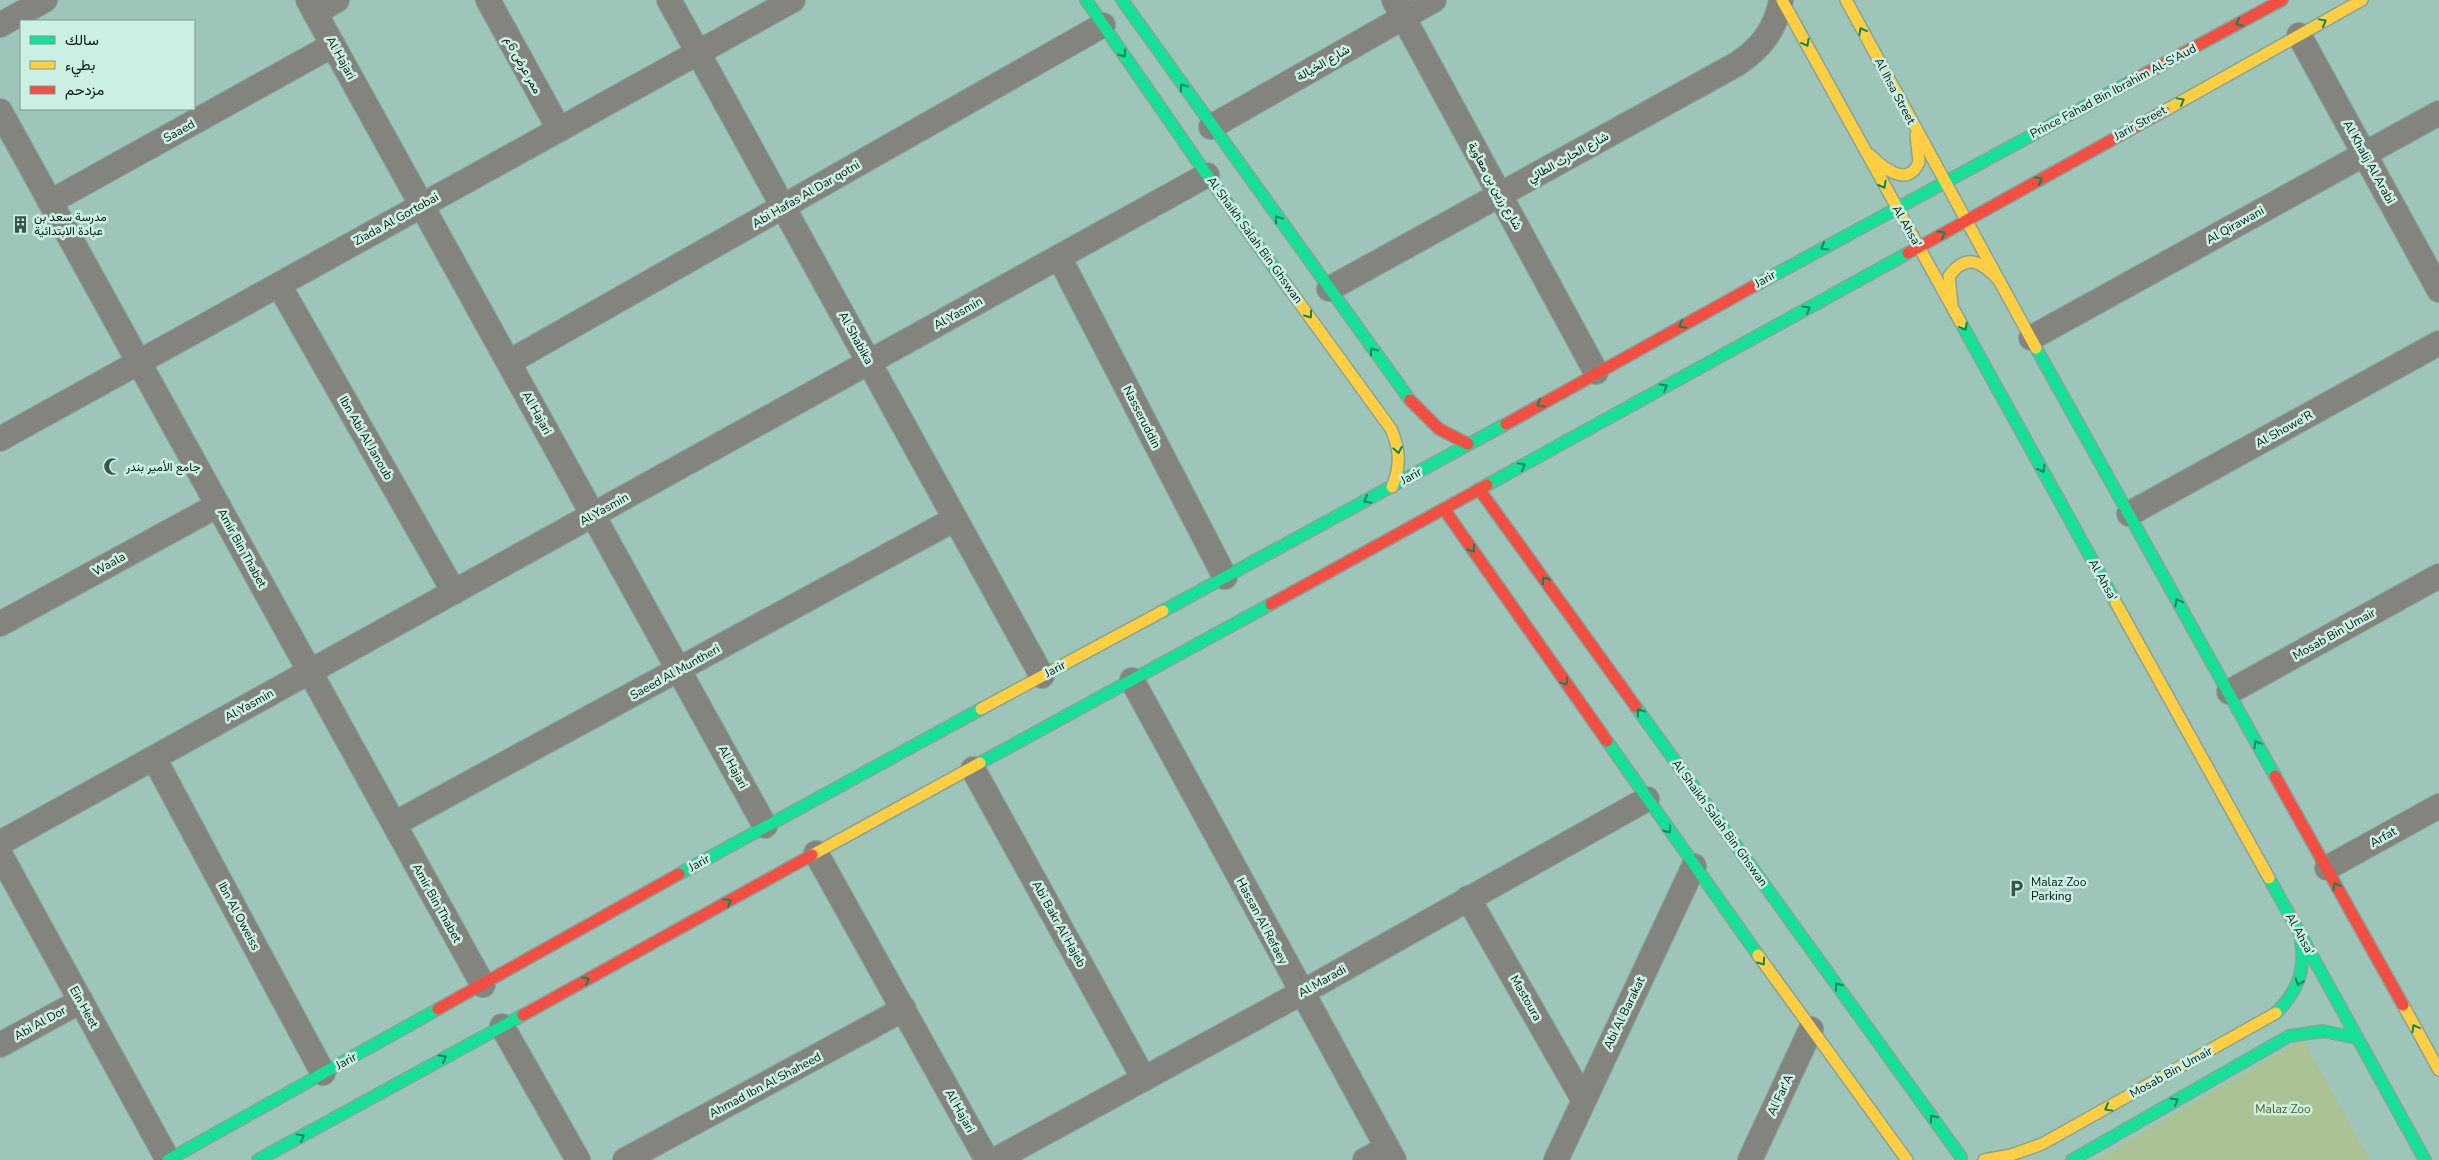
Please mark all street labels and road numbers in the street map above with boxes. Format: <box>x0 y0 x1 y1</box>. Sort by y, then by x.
street label: Al Hajari <box>323 33 359 83</box>
street label: ممر عرض 6م <box>501 33 545 97</box>
street label: Prince Fahad Bin Ibrahim Al-S'Aud <box>2027 40 2199 142</box>
street label: شارع الخيالة <box>1294 41 1353 86</box>
street label: Al Ihsa Street <box>1871 55 1920 128</box>
street label: Jarir Street <box>2110 102 2170 144</box>
street label: Saaed <box>160 116 198 146</box>
street label: Al Khalij Al Arabi <box>2340 118 2398 206</box>
street label: شارع الحارث الطائي <box>1525 128 1612 188</box>
street label: شارع رزين بن معاوية <box>1463 139 1526 233</box>
street label: Abi Hafas Al Dar qotni <box>749 157 863 231</box>
street label: Al Shaikh Salah Bin Ghswan <box>1203 173 1307 307</box>
street label: Ziada Al Gortobai <box>351 189 441 249</box>
street label: Al Ahsa' <box>1889 202 1925 250</box>
street label: Al Qirawani <box>2203 203 2267 247</box>
street label: Jarir <box>1751 266 1779 292</box>
street label: Al Yasmin <box>931 293 985 333</box>
street label: Al Shabika <box>835 309 877 367</box>
street label: Nasseruddin <box>1119 383 1165 451</box>
street label: Al Hajari <box>519 388 555 438</box>
street label: Ibn Abi Al Janoub <box>335 393 397 483</box>
street label: Al Showe'R <box>2252 407 2316 451</box>
street label: Jarir <box>1397 463 1425 489</box>
street label: Al Yasmin <box>577 489 631 529</box>
street label: Amir Bin Thabet <box>214 506 271 591</box>
street label: Waala <box>90 548 128 580</box>
street label: Al Ahsa' <box>2085 556 2121 604</box>
street label: Mosab Bin Umair <box>2290 604 2379 663</box>
street label: Saeed Al Muntheri <box>627 641 723 703</box>
street label: Jarir <box>1041 657 1069 682</box>
street label: Al Yasmin <box>222 685 276 725</box>
street label: Al Hajari <box>715 742 751 792</box>
street label: Al Shaikh Salah Bin Ghswan <box>1668 756 1772 890</box>
street label: Arfat <box>2367 823 2400 851</box>
street label: Jarir <box>685 850 713 876</box>
street label: Amir Bin Thabet <box>409 861 466 946</box>
street label: Hassan Al Refaey <box>1232 875 1292 968</box>
street label: Abi Bakr Al Hajeb <box>1029 878 1089 970</box>
street label: Ibn Al Oweiss <box>214 879 264 953</box>
street label: Al Ahsa' <box>2282 910 2318 958</box>
street label: Al Maradi <box>1295 961 1349 1001</box>
street label: Mastoura <box>1506 972 1546 1024</box>
street label: Abi Al Barakat <box>1600 973 1649 1052</box>
street label: Ein Heet <box>66 983 102 1032</box>
street label: Abi Al Dor <box>11 1002 69 1044</box>
street label: Mosab Bin Umair <box>2127 1042 2216 1101</box>
street label: Jarir <box>332 1048 360 1074</box>
street label: Ahmad Ibn Al Shaheed <box>706 1049 824 1121</box>
street label: Al Far'A <box>1763 1072 1797 1118</box>
street label: Al Hajari <box>942 1086 978 1136</box>

